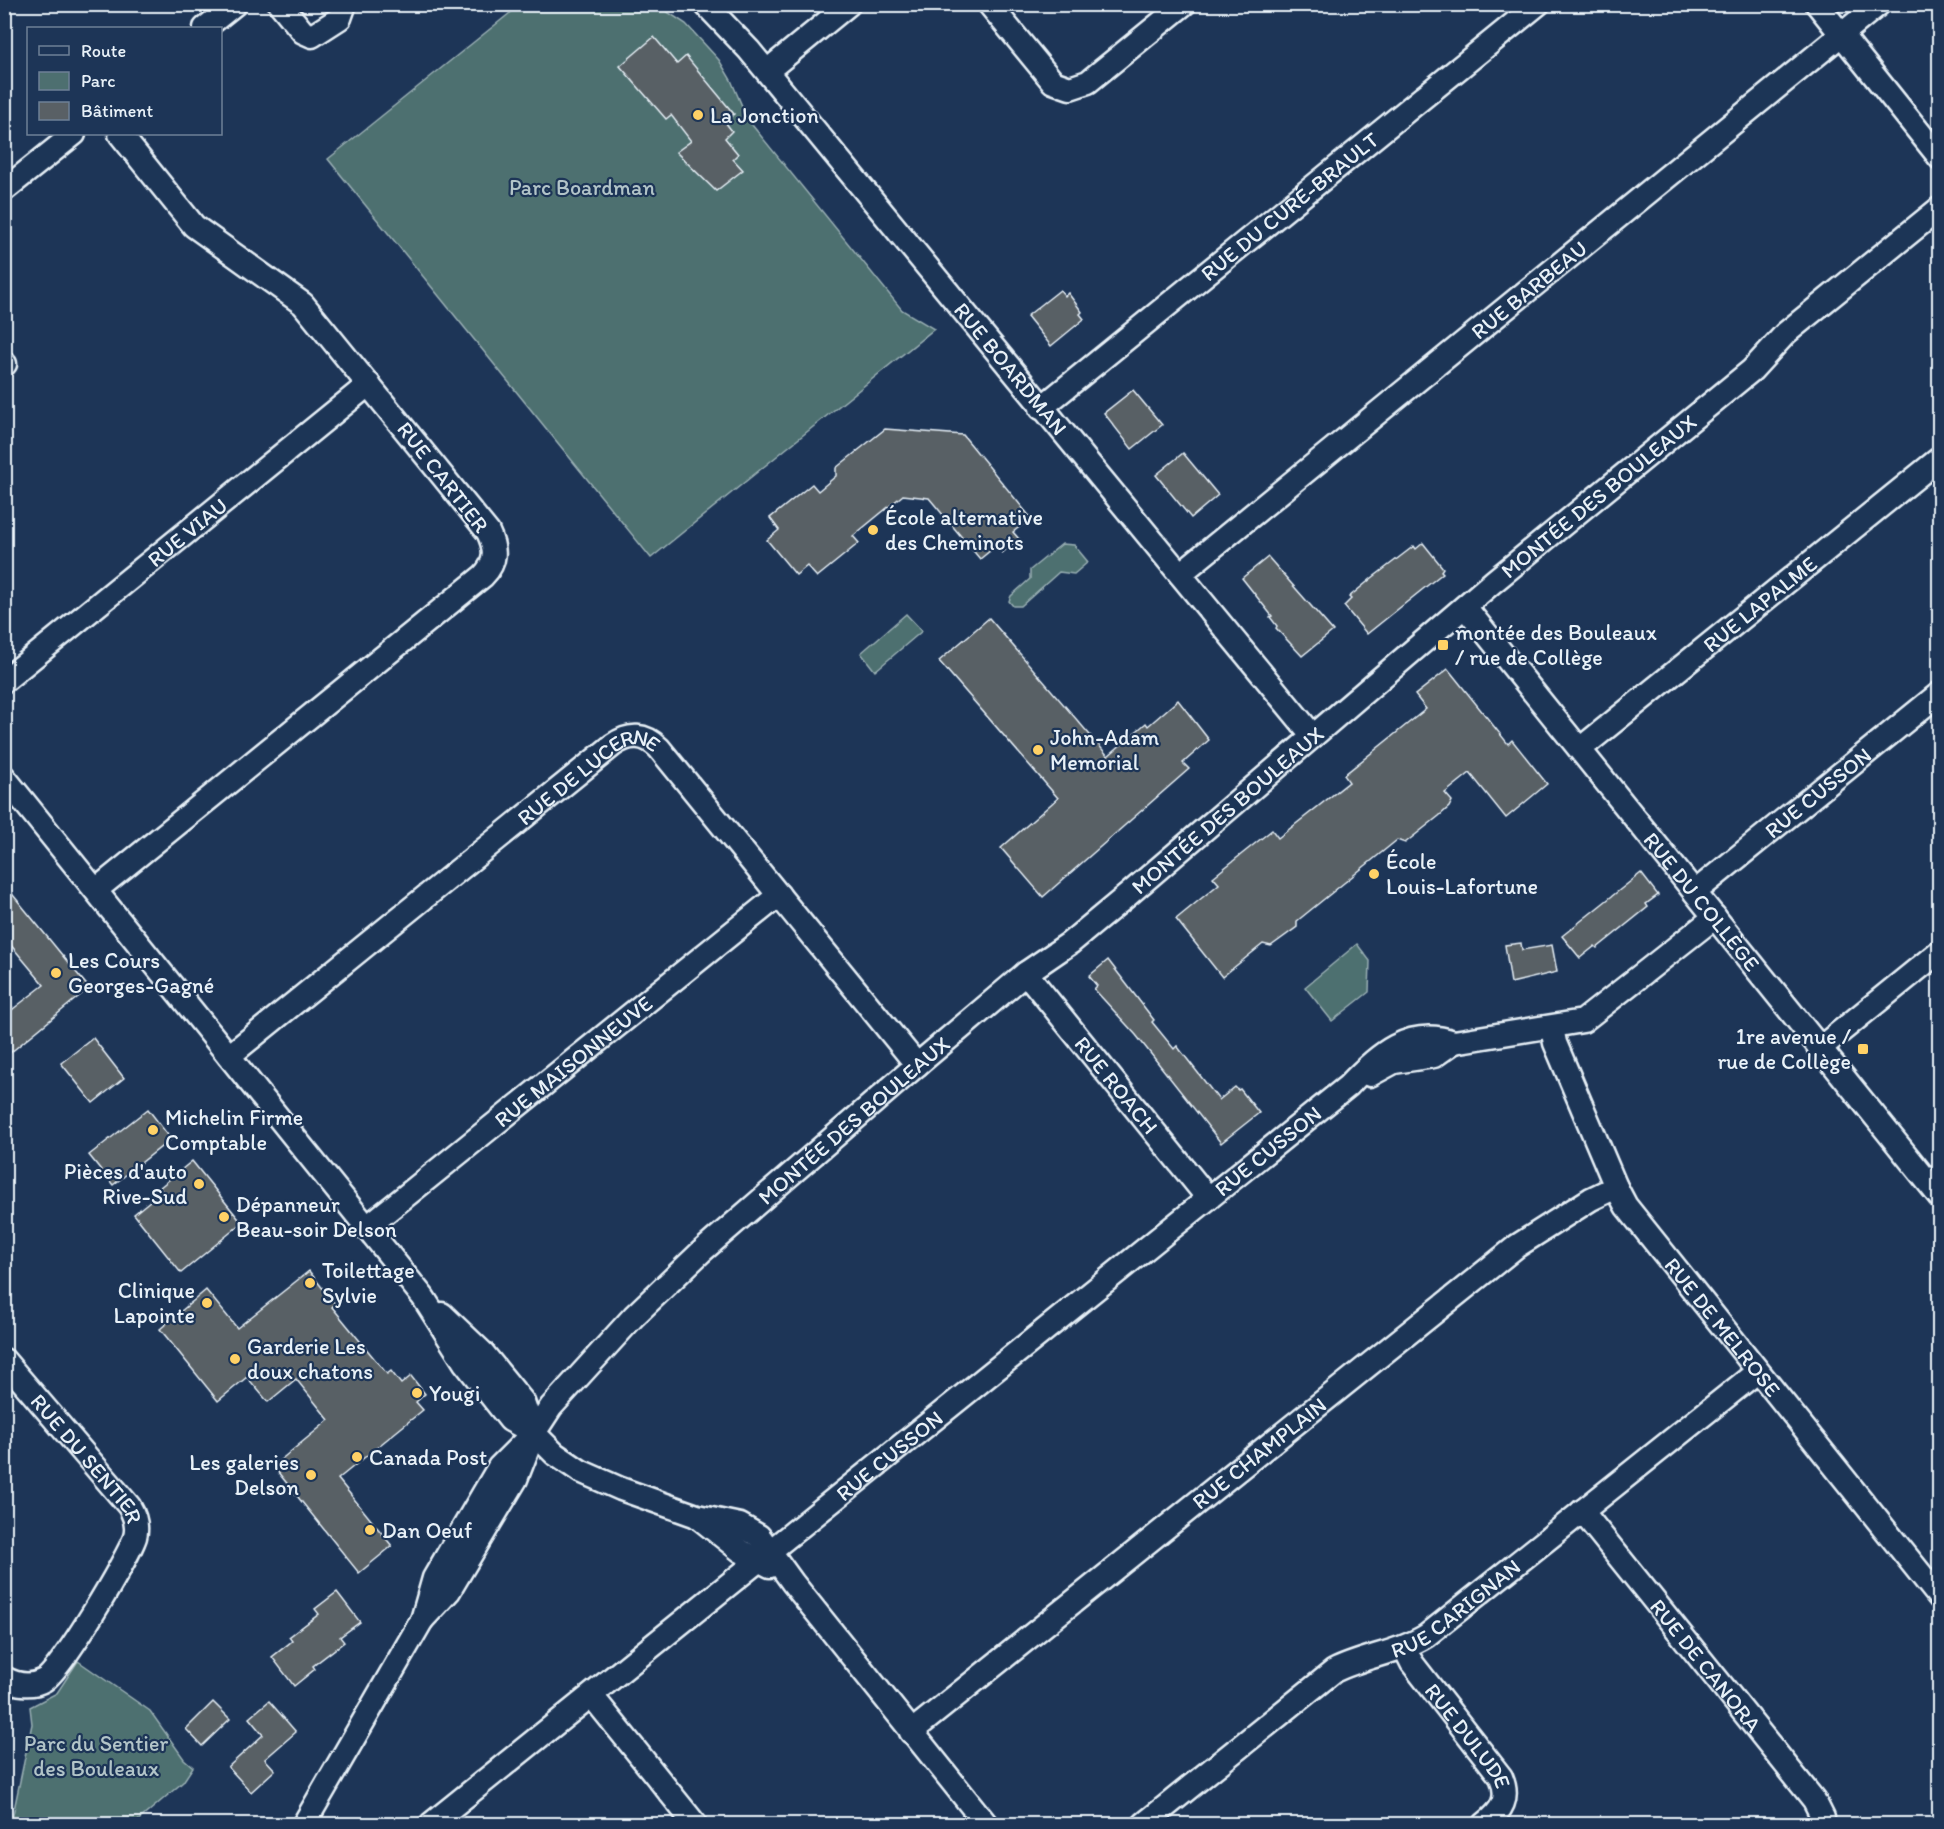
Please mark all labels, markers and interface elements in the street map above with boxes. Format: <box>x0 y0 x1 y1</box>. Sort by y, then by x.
legend <box>27 27 222 135</box>
text: Route <box>81 40 126 62</box>
text: Parc <box>81 70 115 92</box>
text: Bâtiment <box>81 100 154 122</box>
place label: La Jonction <box>710 102 819 129</box>
marker: La Jonction <box>691 108 705 122</box>
street label: RUE DU CURÉ-BRAULT <box>1195 125 1384 286</box>
park label: Parc Boardman <box>509 174 656 201</box>
street label: RUE BARBEAU <box>1465 234 1592 345</box>
street label: RUE BOARDMAN <box>948 297 1073 440</box>
street label: MONTÉE DES BOULEAUX <box>1495 408 1702 584</box>
street label: RUE CARTIER <box>391 416 495 538</box>
street label: RUE VIAU <box>142 492 232 573</box>
place label: École alternative des Cheminots <box>885 504 1043 556</box>
marker: École alternative des Cheminots <box>866 523 880 537</box>
street label: RUE LAPALME <box>1697 550 1822 658</box>
place label: montée des Bouleaux / rue de Collège <box>1455 619 1657 671</box>
marker: montée des Bouleaux / rue de Collège <box>1436 638 1450 652</box>
street label: MONTÉE DES BOULEAUX <box>1126 720 1329 900</box>
street label: RUE DE LUCERNE <box>511 723 666 831</box>
place label: John-Adam Memorial <box>1050 724 1160 776</box>
street label: RUE CUSSON <box>1759 741 1876 844</box>
marker: John-Adam Memorial <box>1031 743 1045 757</box>
street label: RUE DU COLLÈGE <box>1638 826 1766 976</box>
place label: École Louis-Lafortune <box>1386 848 1538 900</box>
marker: École Louis-Lafortune <box>1367 867 1381 881</box>
place label: Les Cours Georges-Gagné <box>68 947 214 999</box>
marker: Les Cours Georges-Gagné <box>49 966 63 980</box>
street label: RUE MAISONNEUVE <box>489 989 658 1133</box>
place label: 1re avenue / rue de Collège <box>1717 1023 1852 1075</box>
street label: MONTÉE DES BOULEAUX <box>752 1030 955 1210</box>
street label: RUE ROACH <box>1069 1031 1164 1139</box>
marker: 1re avenue / rue de Collège <box>1856 1042 1870 1056</box>
street label: RUE CUSSON <box>1209 1100 1327 1202</box>
place label: Michelin Firme Comptable <box>165 1104 303 1156</box>
marker: Michelin Firme Comptable <box>146 1123 160 1137</box>
place label: Pièces d'auto Rive-Sud <box>64 1158 187 1210</box>
marker: Pièces d'auto Rive-Sud <box>192 1177 206 1191</box>
place label: Dépanneur Beau-soir Delson <box>236 1191 397 1243</box>
marker: Dépanneur Beau-soir Delson <box>217 1210 231 1224</box>
street label: RUE DE MELROSE <box>1659 1252 1787 1402</box>
place label: Toilettage Sylvie <box>322 1257 415 1309</box>
marker: Toilettage Sylvie <box>303 1276 317 1290</box>
place label: Clinique Lapointe <box>114 1277 195 1329</box>
marker: Clinique Lapointe <box>200 1296 214 1310</box>
place label: Garderie Les doux chatons <box>247 1333 373 1385</box>
marker: Garderie Les doux chatons <box>228 1352 242 1366</box>
place label: Yougi <box>429 1380 480 1407</box>
marker: Yougi <box>410 1386 424 1400</box>
street label: RUE DU SENTIER <box>25 1388 149 1527</box>
street label: RUE CHAMPLAIN <box>1186 1391 1331 1515</box>
street label: RUE CUSSON <box>830 1404 948 1506</box>
place label: Canada Post <box>369 1444 487 1471</box>
place label: Les galeries Delson <box>189 1449 300 1501</box>
marker: Canada Post <box>350 1450 364 1464</box>
marker: Les galeries Delson <box>304 1468 318 1482</box>
place label: Dan Oeuf <box>382 1517 472 1544</box>
marker: Dan Oeuf <box>363 1523 377 1537</box>
street label: RUE CARIGNAN <box>1387 1553 1526 1664</box>
street label: RUE DE CANORA <box>1644 1593 1767 1737</box>
street label: RUE DULUDE <box>1419 1678 1517 1791</box>
park label: Parc du Sentier des Bouleaux <box>24 1730 168 1782</box>

